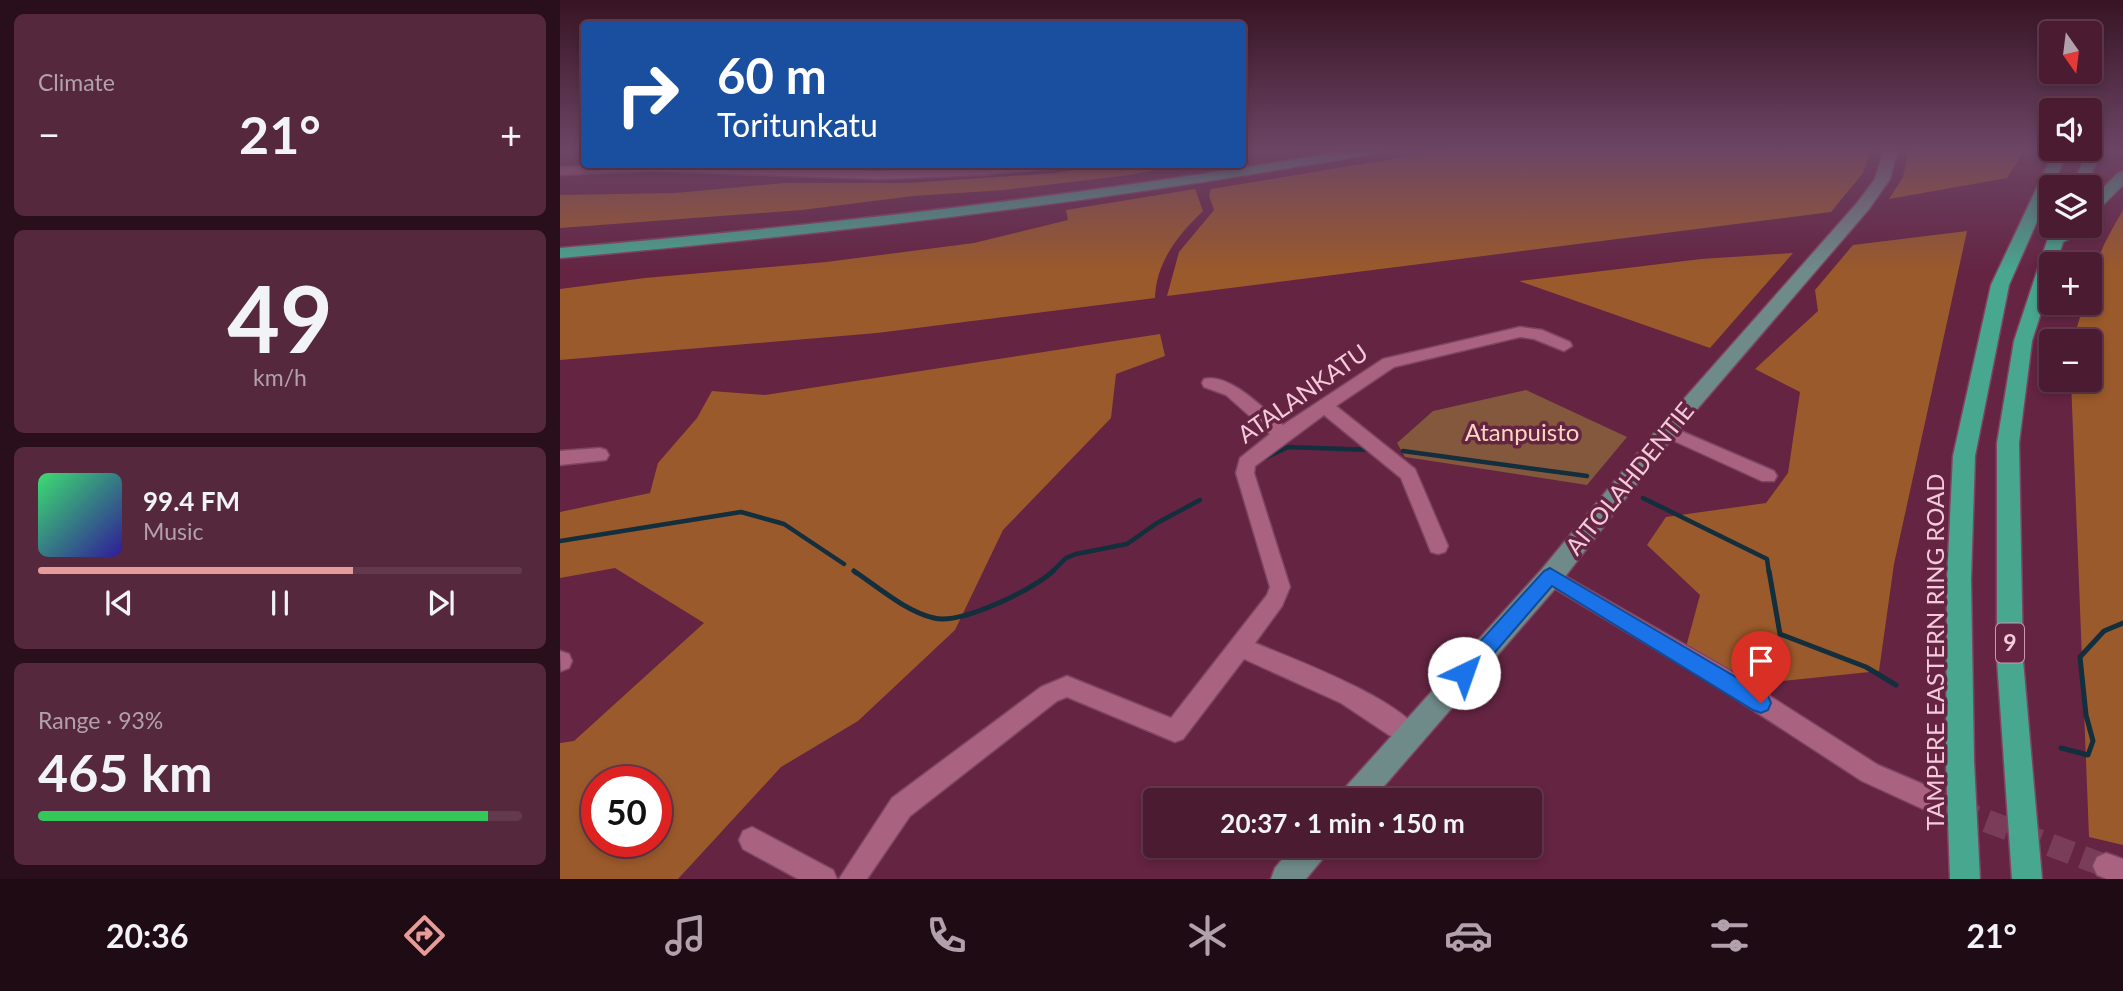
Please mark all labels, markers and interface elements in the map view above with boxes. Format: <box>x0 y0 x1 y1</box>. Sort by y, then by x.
north arrow <box>2039 21 2102 84</box>
map controls <box>2039 21 2102 392</box>
text: 60 m <box>717 46 827 104</box>
icon: right <box>602 49 693 140</box>
text: Climate <box>38 68 115 96</box>
button: sound <box>2039 98 2102 161</box>
text: 21° <box>239 103 321 165</box>
text: Toritunkatu <box>717 105 878 144</box>
text: − <box>38 111 60 157</box>
text: + <box>500 111 522 157</box>
button: layers <box>2039 175 2102 238</box>
button: + <box>2039 252 2102 315</box>
text: 49 <box>227 263 333 372</box>
button: − <box>2039 329 2102 392</box>
street label: ATALANKATU <box>1231 337 1373 448</box>
text: km/h <box>253 363 307 391</box>
street label: AITOLAHDENTIE <box>1559 396 1699 560</box>
park label: Atanpuisto <box>1465 417 1579 446</box>
street label: TAMPERE EASTERN RING ROAD <box>1920 474 1949 830</box>
text: 99.4 FM <box>143 485 240 517</box>
text: Music <box>143 517 203 545</box>
icon: previous <box>100 584 138 622</box>
icon: pause <box>261 584 299 622</box>
icon: next <box>422 584 460 622</box>
road number: 9 <box>1996 624 2024 663</box>
pin <box>1731 631 1791 703</box>
position arrow <box>1427 636 1501 710</box>
icon: arrive <box>1742 642 1780 680</box>
text: Range · 93% <box>38 706 163 734</box>
text: 465 km <box>38 741 212 803</box>
speed limit sign: 50 <box>581 766 672 857</box>
text: 20:37 · 1 min · 150 m <box>1220 807 1465 839</box>
icon: directions <box>400 911 449 960</box>
icon: music <box>661 911 710 960</box>
icon: phone <box>922 911 971 960</box>
icon: climate <box>1183 911 1232 960</box>
icon: car <box>1444 911 1493 960</box>
icon: filters <box>1705 911 1754 960</box>
text: 20:36 <box>106 916 188 955</box>
text: 21° <box>1966 916 2017 955</box>

